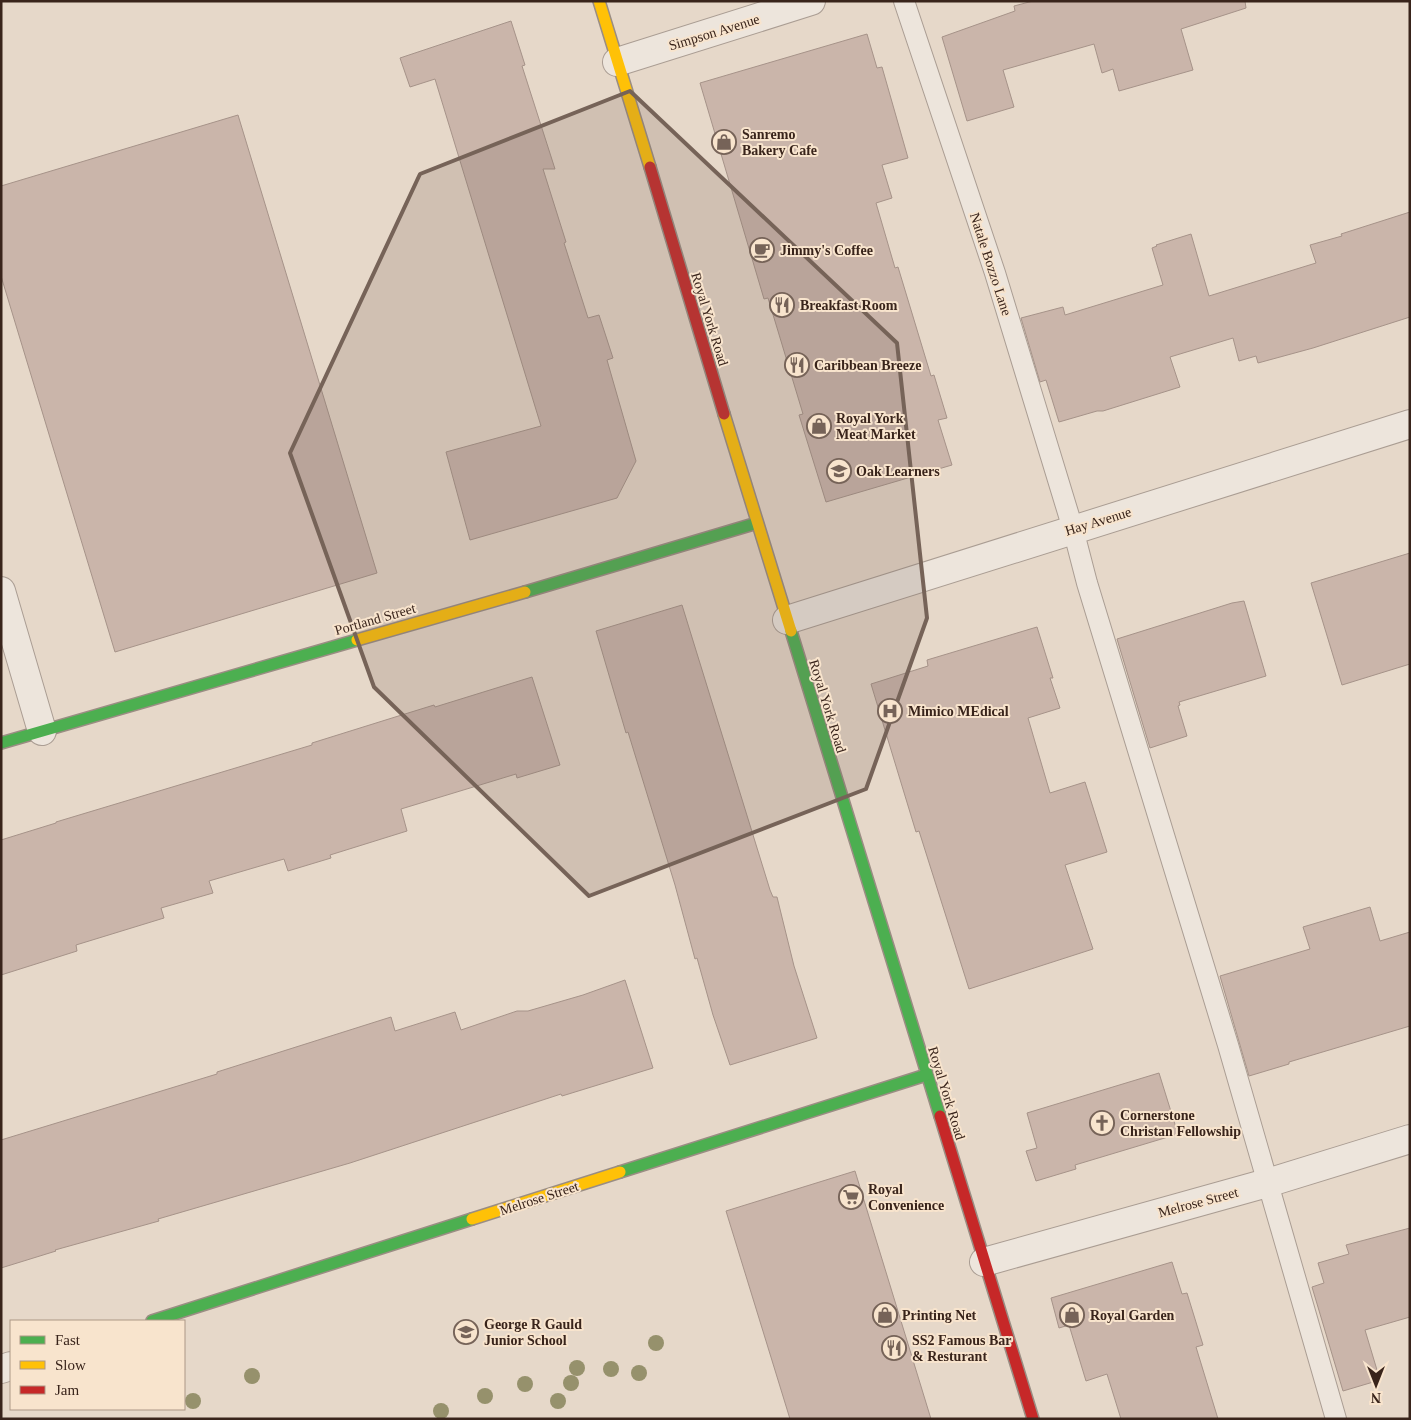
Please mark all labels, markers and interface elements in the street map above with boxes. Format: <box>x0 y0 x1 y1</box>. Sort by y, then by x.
street label: Simpson Avenue <box>667 12 761 53</box>
place label: Sanremo Bakery Cafe <box>742 127 817 158</box>
shop icon: Sanremo Bakery Cafe <box>711 129 737 155</box>
street label: Natale Bozzo Lane <box>967 211 1014 317</box>
cafe icon: Jimmy's Coffee <box>749 237 775 263</box>
place label: Jimmy's Coffee <box>780 243 873 258</box>
street label: Royal York Road <box>688 271 731 368</box>
restaurant icon: Breakfast Room <box>769 292 795 318</box>
place label: Breakfast Room <box>800 298 898 313</box>
restaurant icon: Caribbean Breeze <box>784 352 810 378</box>
place label: Caribbean Breeze <box>814 358 921 373</box>
place label: Royal York Meat Market <box>836 411 916 442</box>
shop icon: Royal York Meat Market <box>806 413 832 439</box>
school or university icon: Oak Learners <box>826 458 852 484</box>
place label: Oak Learners <box>856 464 940 479</box>
street label: Hay Avenue <box>1063 504 1133 539</box>
street label: Portland Street <box>333 601 417 638</box>
street label: Royal York Road <box>806 658 849 755</box>
hospital icon: Mimico MEdical <box>877 698 903 724</box>
place label: Mimico MEdical <box>908 704 1009 719</box>
street label: Royal York Road <box>925 1045 968 1142</box>
place label: Cornerstone Christan Fellowship <box>1120 1108 1241 1139</box>
church icon: Cornerstone Christan Fellowship <box>1089 1110 1115 1136</box>
street label: Melrose Street <box>498 1179 581 1218</box>
place label: Royal Convenience <box>868 1182 944 1213</box>
supermarket icon: Royal Convenience <box>838 1184 864 1210</box>
street label: Melrose Street <box>1157 1185 1240 1220</box>
shop icon: Printing Net <box>872 1302 898 1328</box>
shop icon: Royal Garden <box>1059 1302 1085 1328</box>
place label: Printing Net <box>902 1308 977 1323</box>
place label: Royal Garden <box>1090 1308 1175 1323</box>
place label: George R Gauld Junior School <box>484 1317 582 1348</box>
school or university icon: George R Gauld Junior School <box>453 1319 479 1345</box>
legend <box>10 1320 185 1410</box>
text: Fast <box>55 1332 81 1348</box>
place label: SS2 Famous Bar & Resturant <box>912 1333 1012 1364</box>
restaurant icon: SS2 Famous Bar & Resturant <box>881 1335 907 1361</box>
text: Slow <box>55 1357 86 1373</box>
north arrow <box>1351 1360 1401 1410</box>
text: Jam <box>55 1382 79 1398</box>
text: N <box>1371 1390 1381 1405</box>

